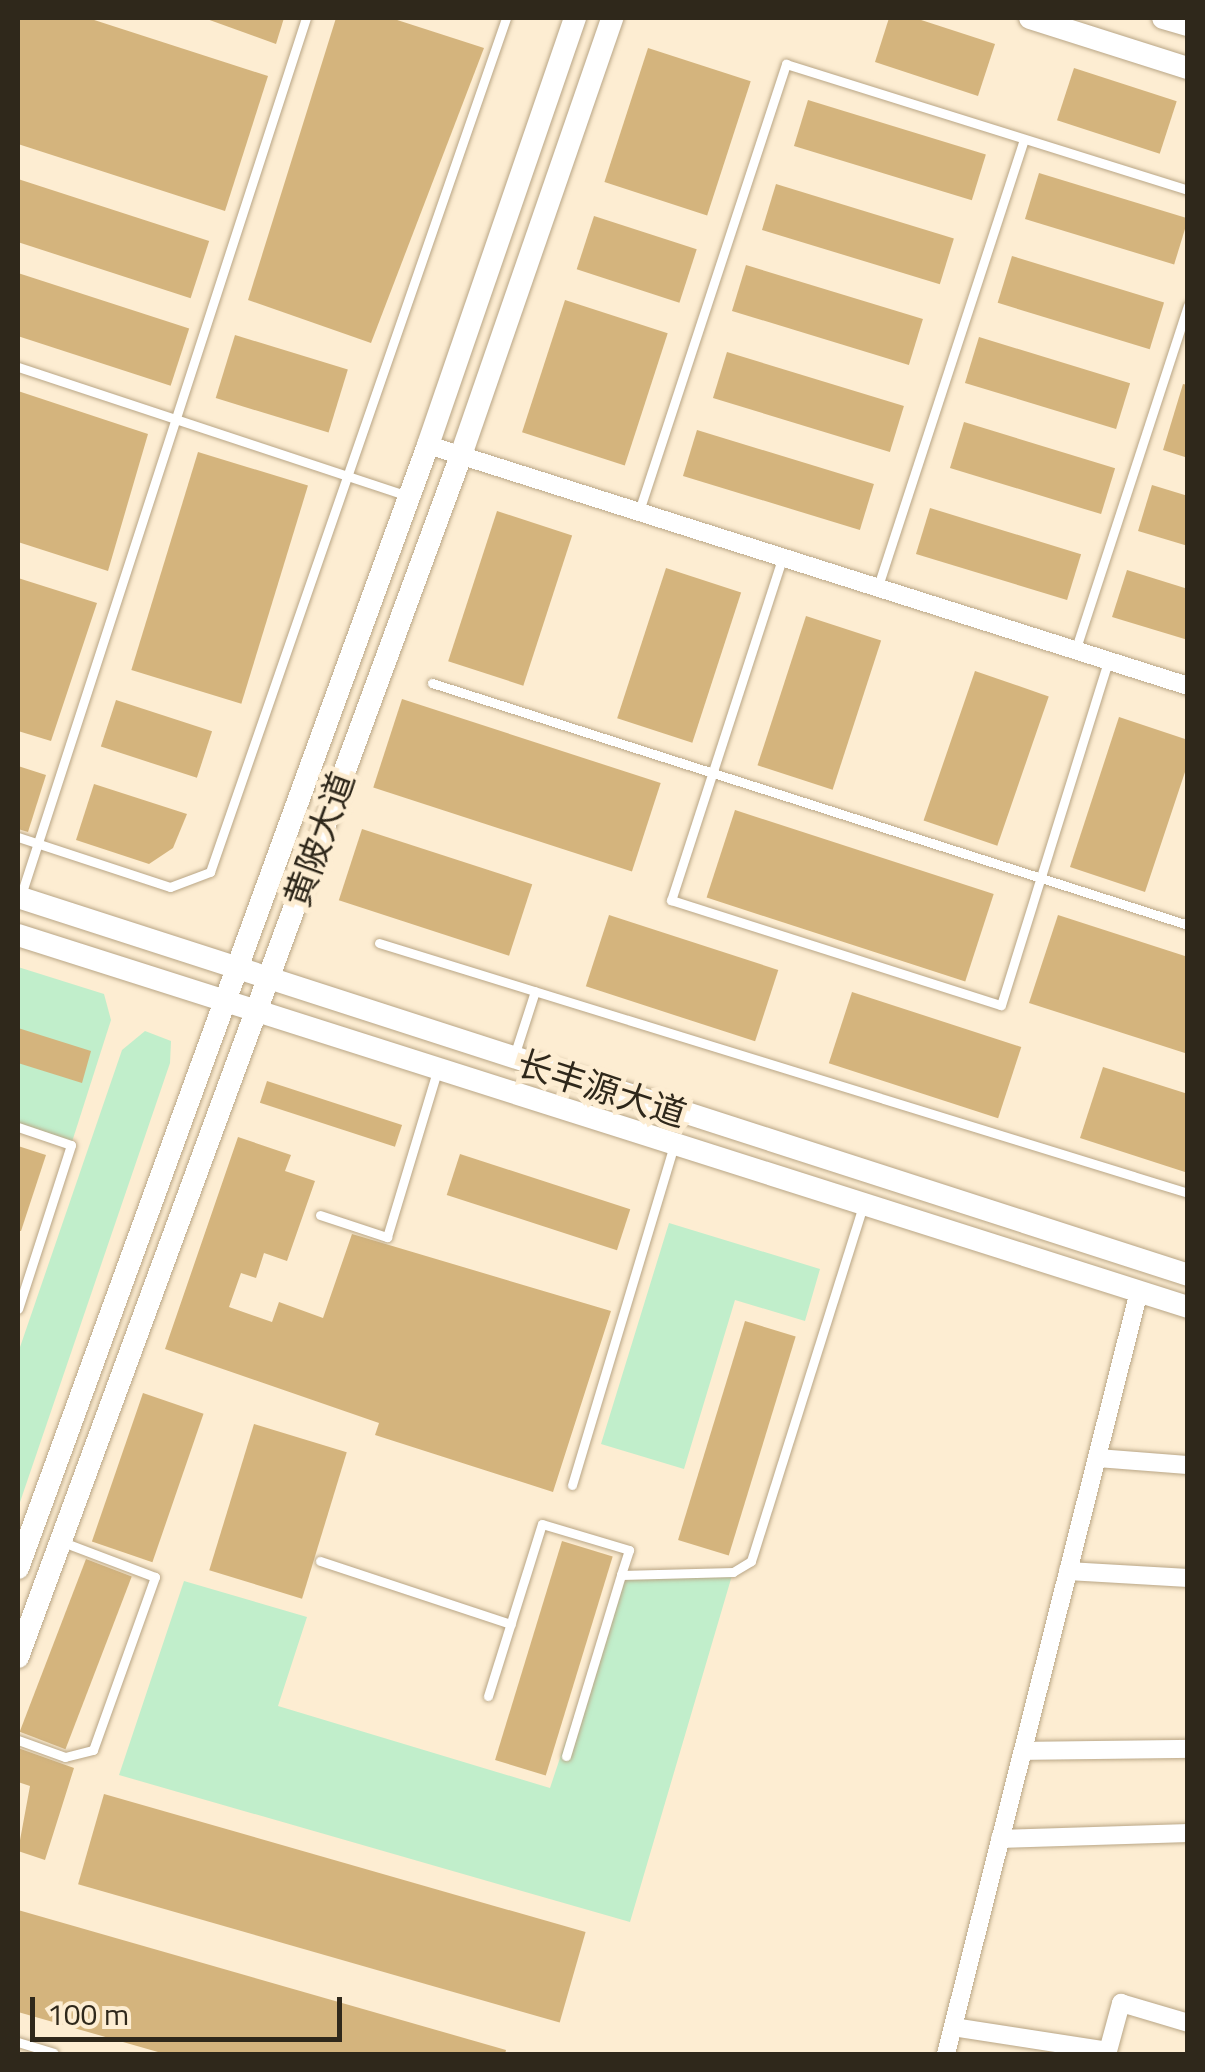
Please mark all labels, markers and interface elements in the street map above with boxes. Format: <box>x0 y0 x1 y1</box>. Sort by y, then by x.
street label: 黄陂大道 <box>275 766 363 912</box>
street label: 长丰源大道 <box>512 1041 692 1135</box>
scale bar <box>35 1977 348 2039</box>
text: 100 m <box>47 1991 129 2037</box>

